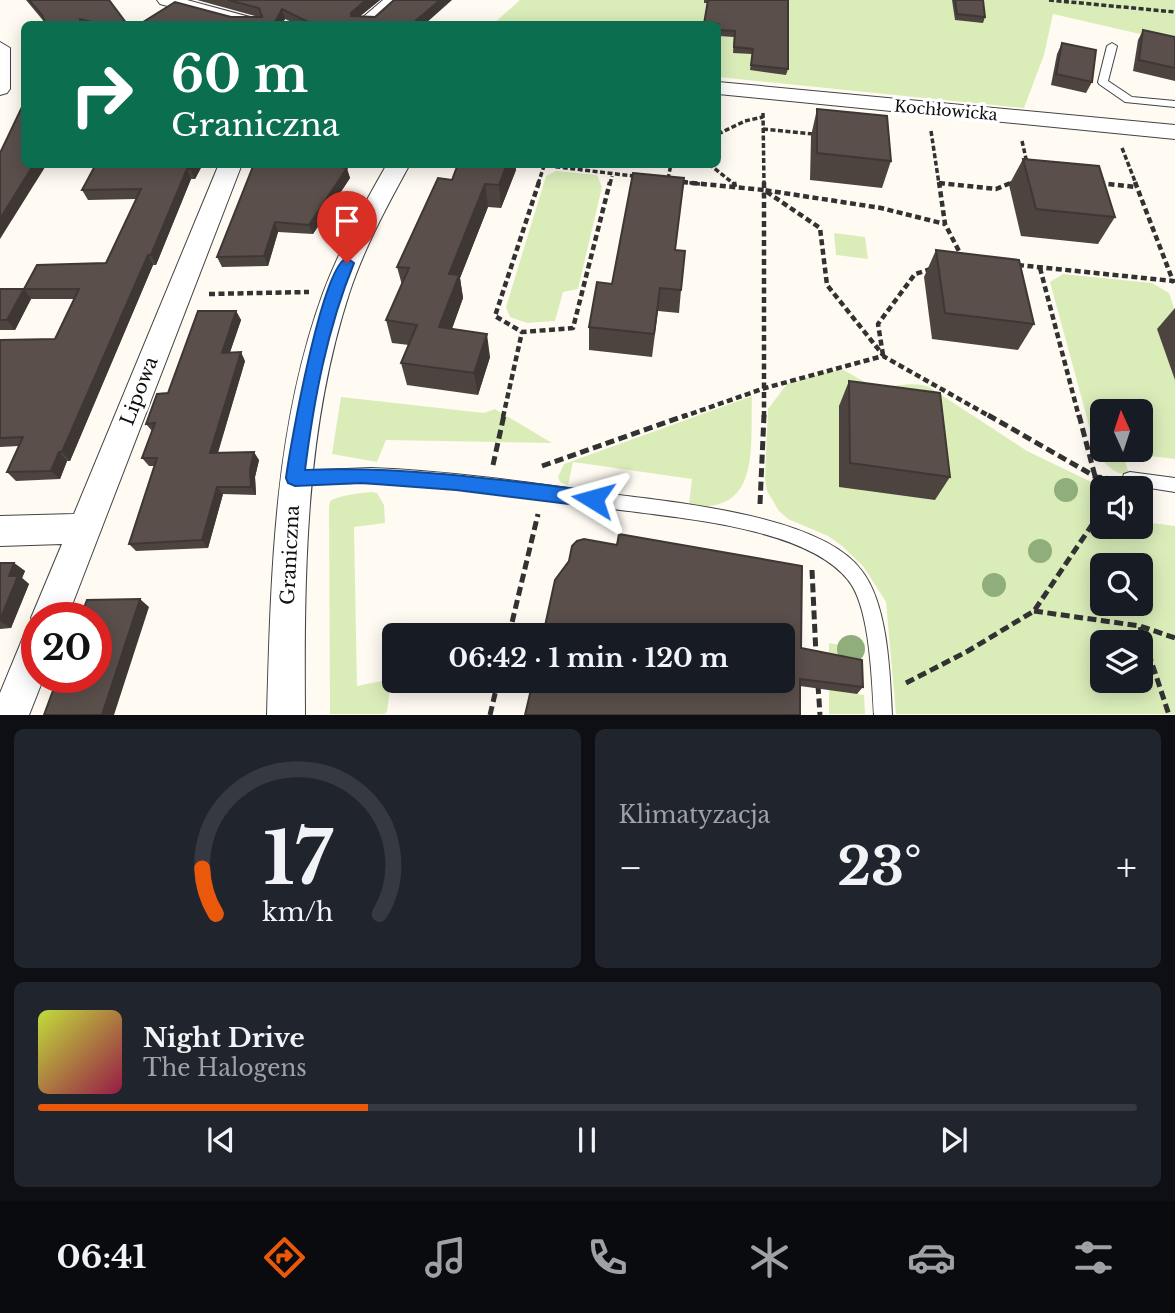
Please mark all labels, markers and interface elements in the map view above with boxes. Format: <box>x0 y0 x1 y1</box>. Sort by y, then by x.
text: 60 m <box>171 44 308 105</box>
icon: right <box>56 49 147 140</box>
street label: Kochłowicka <box>893 96 999 124</box>
text: Graniczna <box>171 105 340 145</box>
pin <box>317 191 377 263</box>
icon: arrive <box>328 202 366 240</box>
street label: Lipowa <box>115 353 163 429</box>
north arrow <box>1090 399 1153 462</box>
map controls <box>1090 399 1153 693</box>
position arrow <box>556 462 630 536</box>
button: sound <box>1090 476 1153 539</box>
street label: Graniczna <box>276 504 304 606</box>
button: search <box>1090 553 1153 616</box>
speed limit sign: 20 <box>21 602 112 693</box>
button: layers <box>1090 630 1153 693</box>
text: 06:42 · 1 min · 120 m <box>449 642 728 674</box>
text: Klimatyzacja <box>619 801 770 829</box>
text: 17 <box>263 814 333 905</box>
text: 23° <box>837 835 922 899</box>
text: − <box>619 844 643 891</box>
text: + <box>1116 844 1137 891</box>
text: km/h <box>262 897 333 928</box>
text: Night Drive <box>143 1022 305 1054</box>
text: The Halogens <box>143 1054 307 1082</box>
icon: previous <box>202 1121 240 1159</box>
icon: pause <box>568 1121 606 1159</box>
icon: next <box>935 1121 973 1159</box>
icon: directions <box>260 1233 309 1282</box>
icon: music <box>421 1233 470 1282</box>
icon: phone <box>583 1233 632 1282</box>
icon: climate <box>745 1233 794 1282</box>
icon: car <box>907 1233 956 1282</box>
icon: filters <box>1069 1233 1118 1282</box>
text: 06:41 <box>56 1237 147 1277</box>

